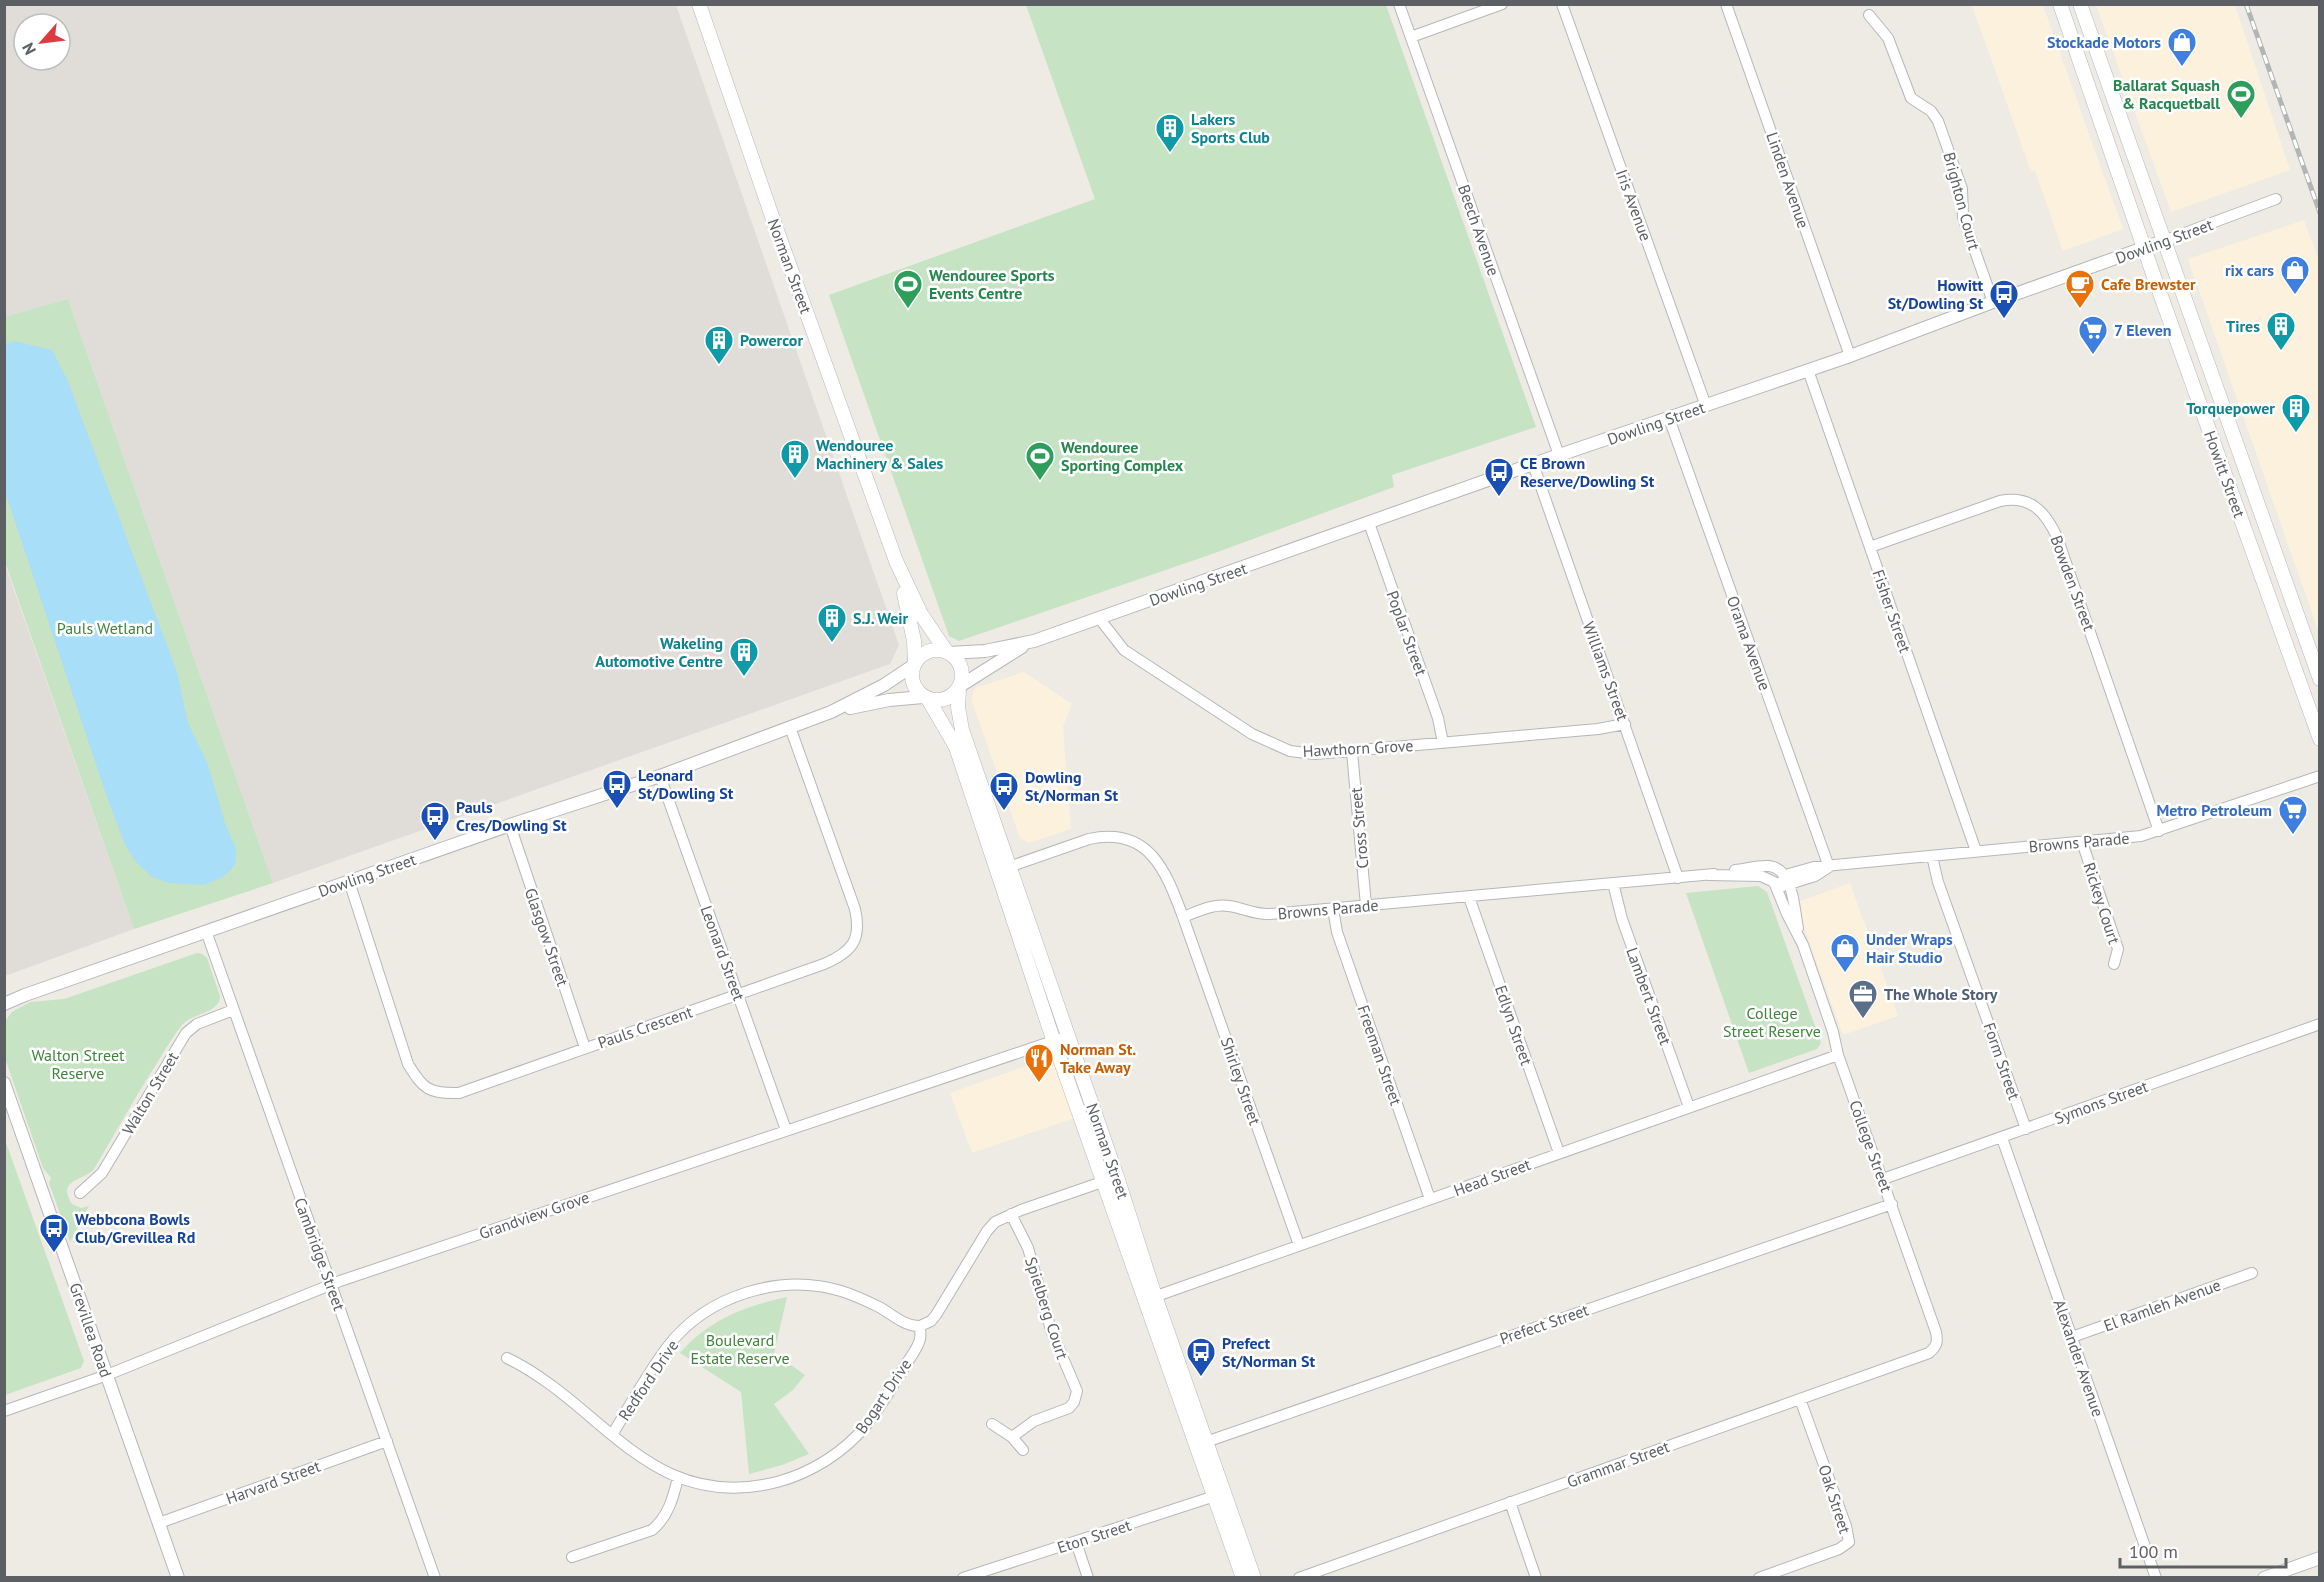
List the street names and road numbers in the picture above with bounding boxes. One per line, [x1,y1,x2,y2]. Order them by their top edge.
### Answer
street label: Linden Avenue [1762,129,1814,231]
street label: Brighton Court [1939,150,1985,253]
street label: Iris Avenue [1612,166,1656,244]
street label: Beech Avenue [1454,182,1504,278]
street label: Dowling Street [2113,214,2216,268]
street label: Norman Street [764,216,817,317]
street label: Dowling Street [1604,397,1708,449]
street label: Howitt Street [2200,428,2250,521]
street label: Bowden Street [2046,533,2100,634]
street label: Dowling Street [1146,558,1250,610]
street label: Fisher Street [1868,567,1916,656]
street label: Poplar Street [1382,588,1432,679]
street label: Orama Avenue [1723,593,1775,693]
street label: Williams Street [1579,619,1633,724]
street label: Hawthorn Grove [1302,735,1414,761]
street label: Cross Street [1345,786,1373,869]
street label: Browns Parade [2028,828,2130,856]
street label: Dowling Street [315,849,419,901]
street label: Rickey Court [2079,860,2125,947]
street label: Glasgow Street [521,885,573,989]
street label: Browns Parade [1277,895,1379,923]
street label: Leonard Street [697,903,750,1004]
street label: Lambert Street [1622,945,1676,1048]
street label: Edlyn Street [1491,982,1537,1068]
street label: Pauls Crescent [595,1001,696,1053]
street label: Freeman Street [1354,1002,1407,1108]
street label: Form Street [1979,1020,2025,1103]
street label: Shirley Street [1217,1035,1266,1128]
street label: Walton Street [117,1048,183,1138]
street label: Symons Street [2051,1076,2151,1128]
street label: College Street [1845,1097,1897,1195]
street label: Norman Street [1082,1101,1134,1202]
street label: Head Street [1451,1154,1534,1200]
street label: Grandview Grove [476,1187,592,1243]
street label: Cambridge Street [290,1195,350,1314]
street label: Spielberg Court [1021,1254,1073,1362]
street label: El Ramleh Avenue [2101,1275,2223,1335]
street label: Grevillea Road [66,1280,116,1380]
street label: Alexander Avenue [2050,1297,2108,1419]
street label: Prefect Street [1497,1299,1592,1349]
street label: Redford Drive [614,1336,682,1424]
street label: Bogart Drive [851,1355,915,1437]
street label: Grammar Street [1564,1436,1673,1492]
street label: Harvard Street [223,1455,323,1508]
street label: Oak Street [1814,1462,1856,1536]
street label: Eton Street [1055,1515,1134,1557]

